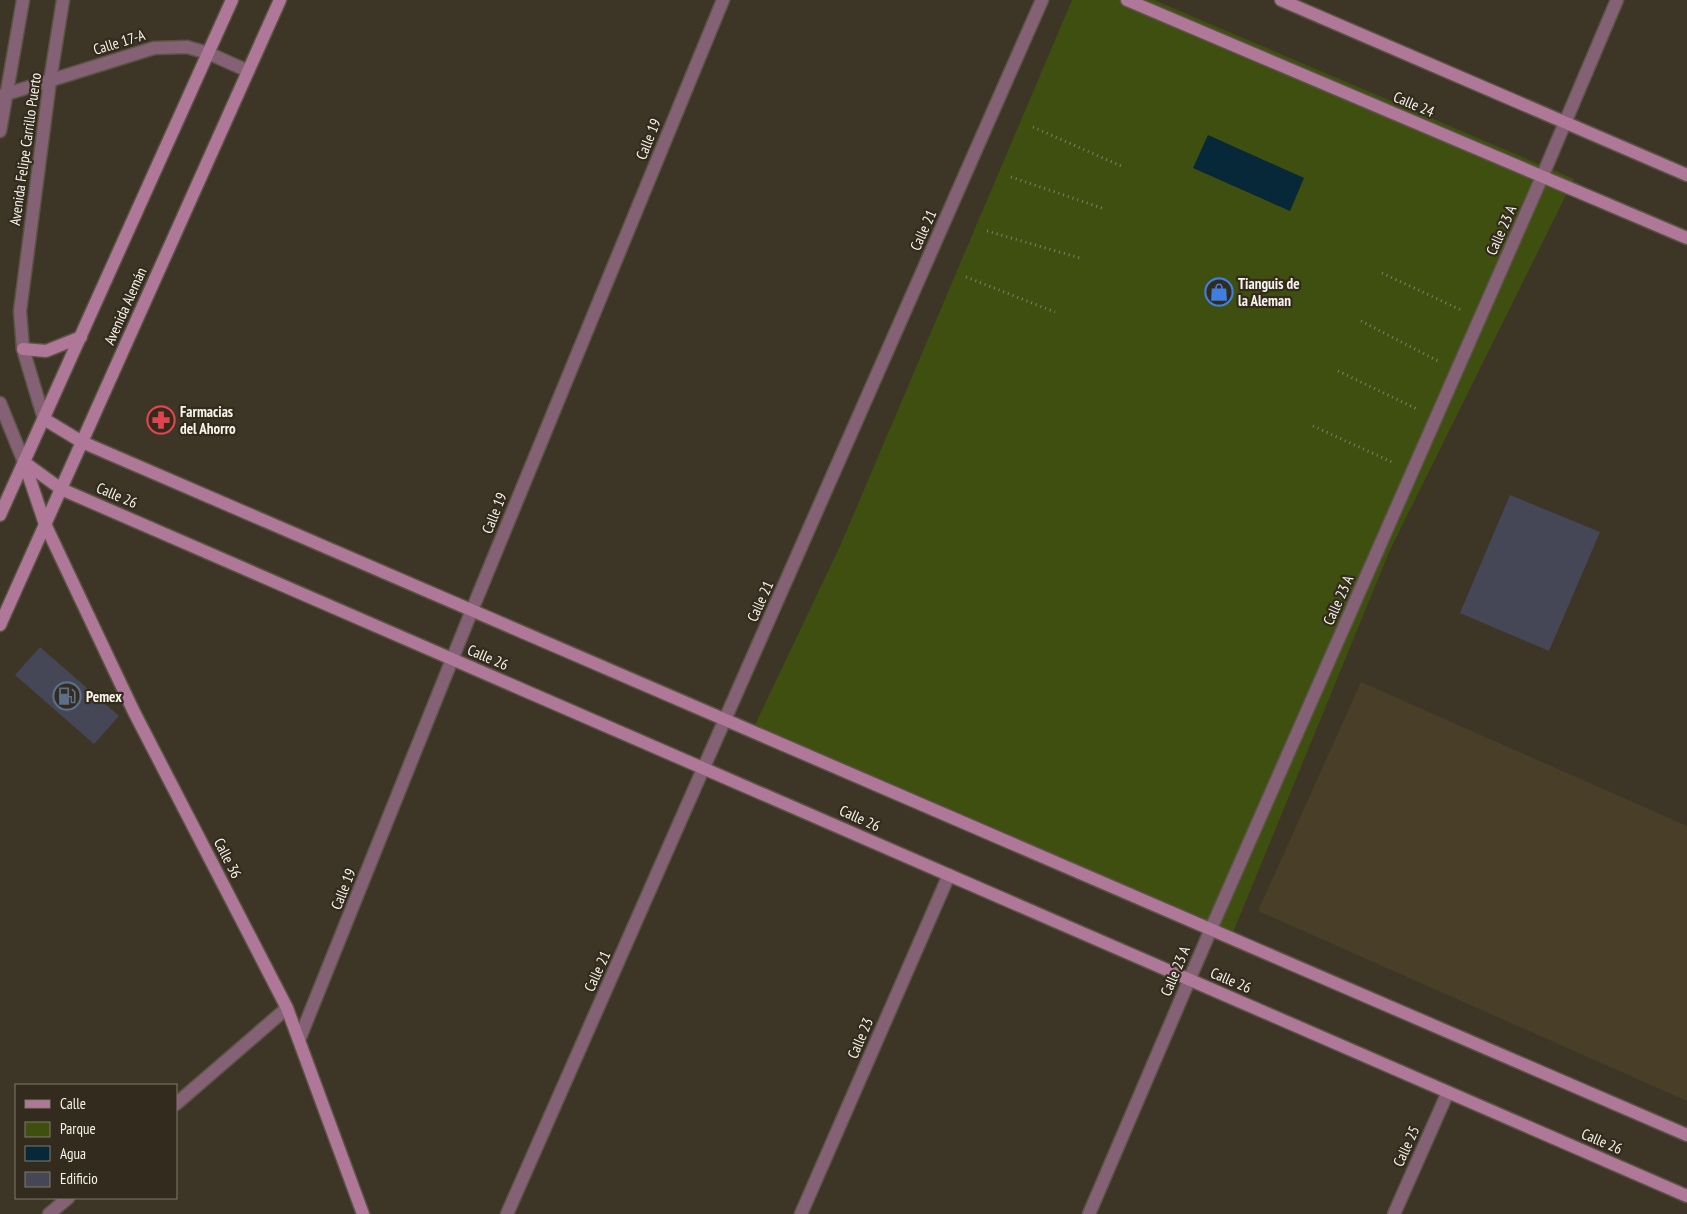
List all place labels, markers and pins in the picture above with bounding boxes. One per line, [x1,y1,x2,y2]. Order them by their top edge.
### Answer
place label: Tianguis de la Aleman [1238,274,1300,310]
shop icon: Tianguis de la Aleman [1204,277,1234,307]
place label: Farmacias del Ahorro [180,402,236,438]
pharmacy icon: Farmacias del Ahorro [146,405,176,435]
fuel station icon: Pemex [52,681,82,711]
place label: Pemex [86,687,122,706]

